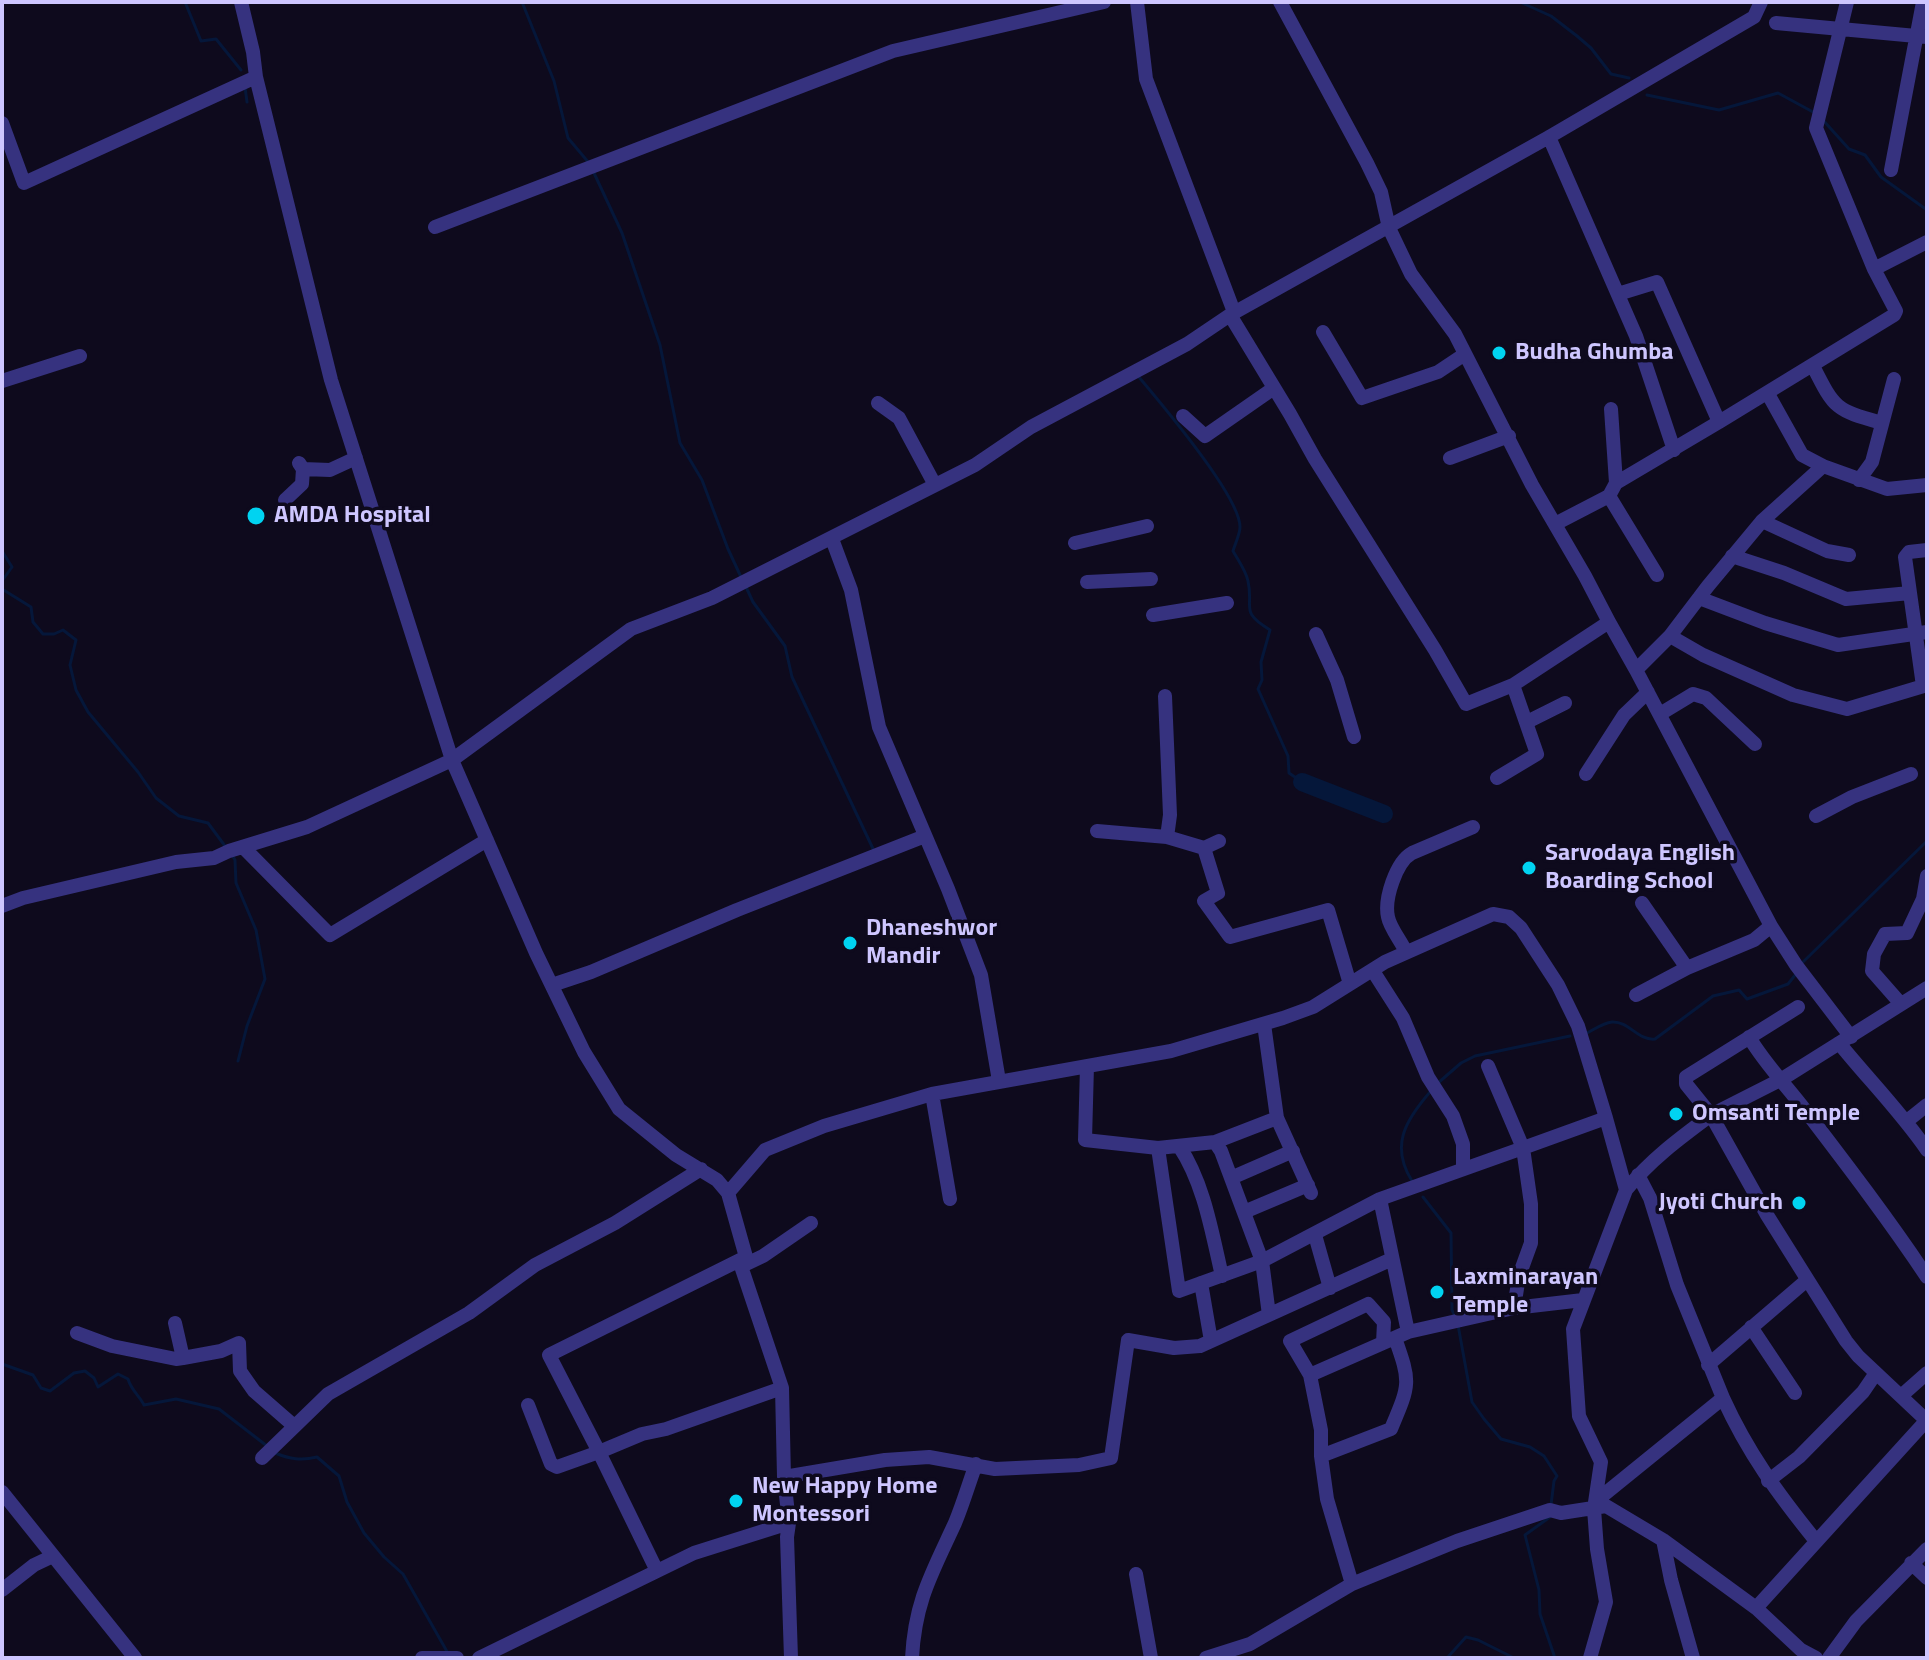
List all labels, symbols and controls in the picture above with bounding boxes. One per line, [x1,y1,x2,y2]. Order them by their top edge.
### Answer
place label: Budha Ghumba [1515,339,1674,367]
marker: Budha Ghumba [1490,344,1508,362]
place label: AMDA Hospital [274,502,431,530]
marker: AMDA Hospital [245,505,267,527]
place label: Sarvodaya English Boarding School [1545,840,1735,896]
marker: Sarvodaya English Boarding School [1520,859,1538,877]
place label: Dhaneshwor Mandir [866,915,997,971]
marker: Dhaneshwor Mandir [841,934,859,952]
place label: Omsanti Temple [1692,1100,1860,1128]
marker: Omsanti Temple [1667,1105,1685,1123]
place label: Jyoti Church [1658,1189,1783,1217]
marker: Jyoti Church [1790,1194,1808,1212]
place label: Laxminarayan Temple [1453,1264,1598,1320]
marker: Laxminarayan Temple [1428,1283,1446,1301]
place label: New Happy Home Montessori [752,1473,937,1529]
marker: New Happy Home Montessori [727,1492,745,1510]

